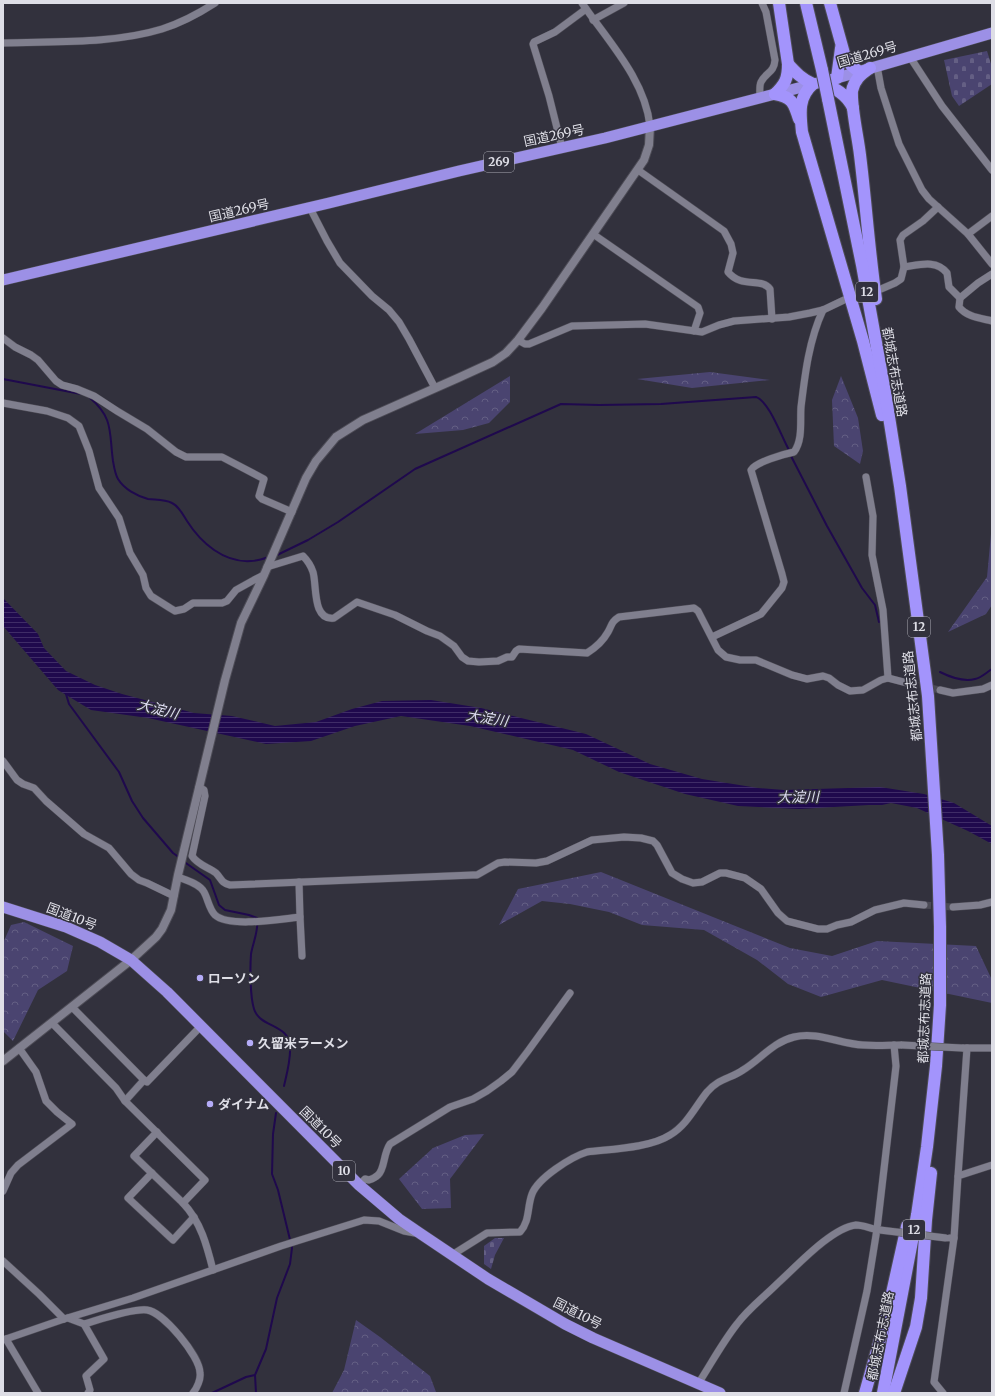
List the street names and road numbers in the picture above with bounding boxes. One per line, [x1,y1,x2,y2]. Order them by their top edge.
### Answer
street label: 国道269号 [835,38,899,71]
street label: 国道269号 [522,121,586,150]
road number: 269 [484,152,514,172]
street label: 国道269号 [207,195,271,226]
road number: 12 [856,282,878,302]
street label: 都城志布志道路 [878,326,911,418]
road number: 12 [908,617,930,637]
street label: 都城志布志道路 [899,650,926,742]
street label: 国道10号 [44,899,99,934]
street label: 都城志布志道路 [914,972,935,1064]
street label: 国道10号 [296,1103,345,1152]
road number: 10 [333,1161,355,1181]
road number: 12 [903,1220,925,1240]
street label: 都城志布志道路 [863,1290,898,1382]
street label: 国道10号 [550,1294,605,1333]

